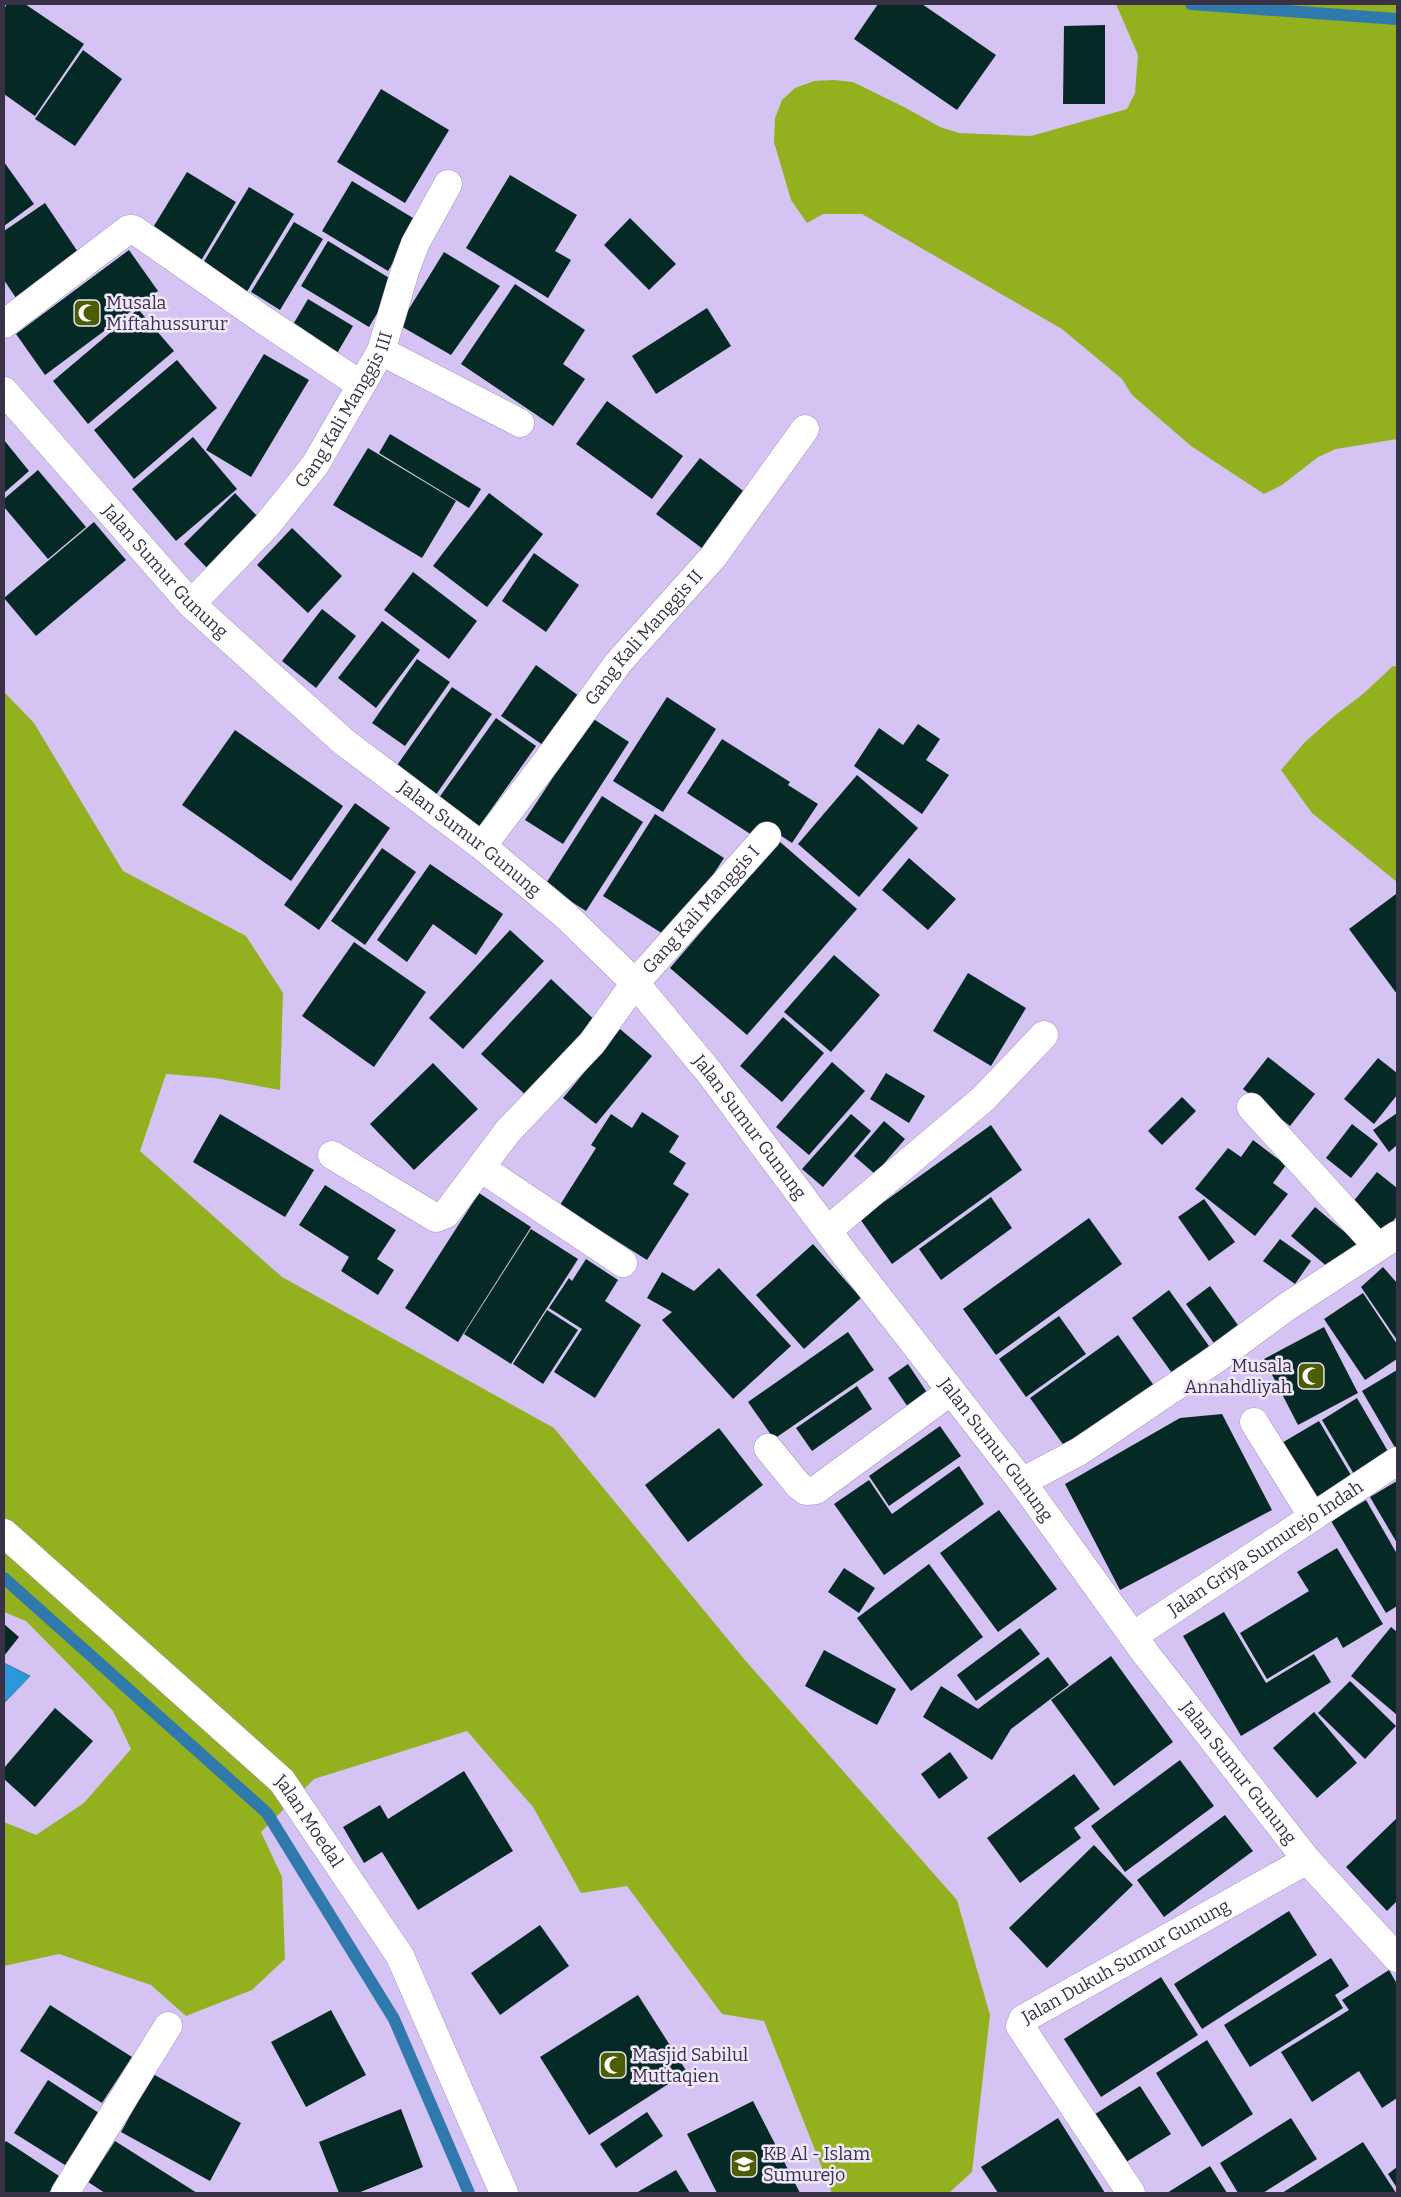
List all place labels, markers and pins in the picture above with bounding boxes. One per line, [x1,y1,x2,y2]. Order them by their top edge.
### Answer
place label: Musala Miftahussurur [106,292,228,335]
mosque icon: Musala Miftahussurur [72,298,102,328]
place label: Musala Annahdliyah [1185,1355,1292,1398]
mosque icon: Musala Annahdliyah [1296,1361,1326,1391]
place label: Masjid Sabilul Muttaqien [632,2044,748,2087]
mosque icon: Masjid Sabilul Muttaqien [598,2050,628,2080]
place label: KB Al - Islam Sumurejo [763,2143,870,2186]
school or university icon: KB Al - Islam Sumurejo [729,2149,759,2179]

